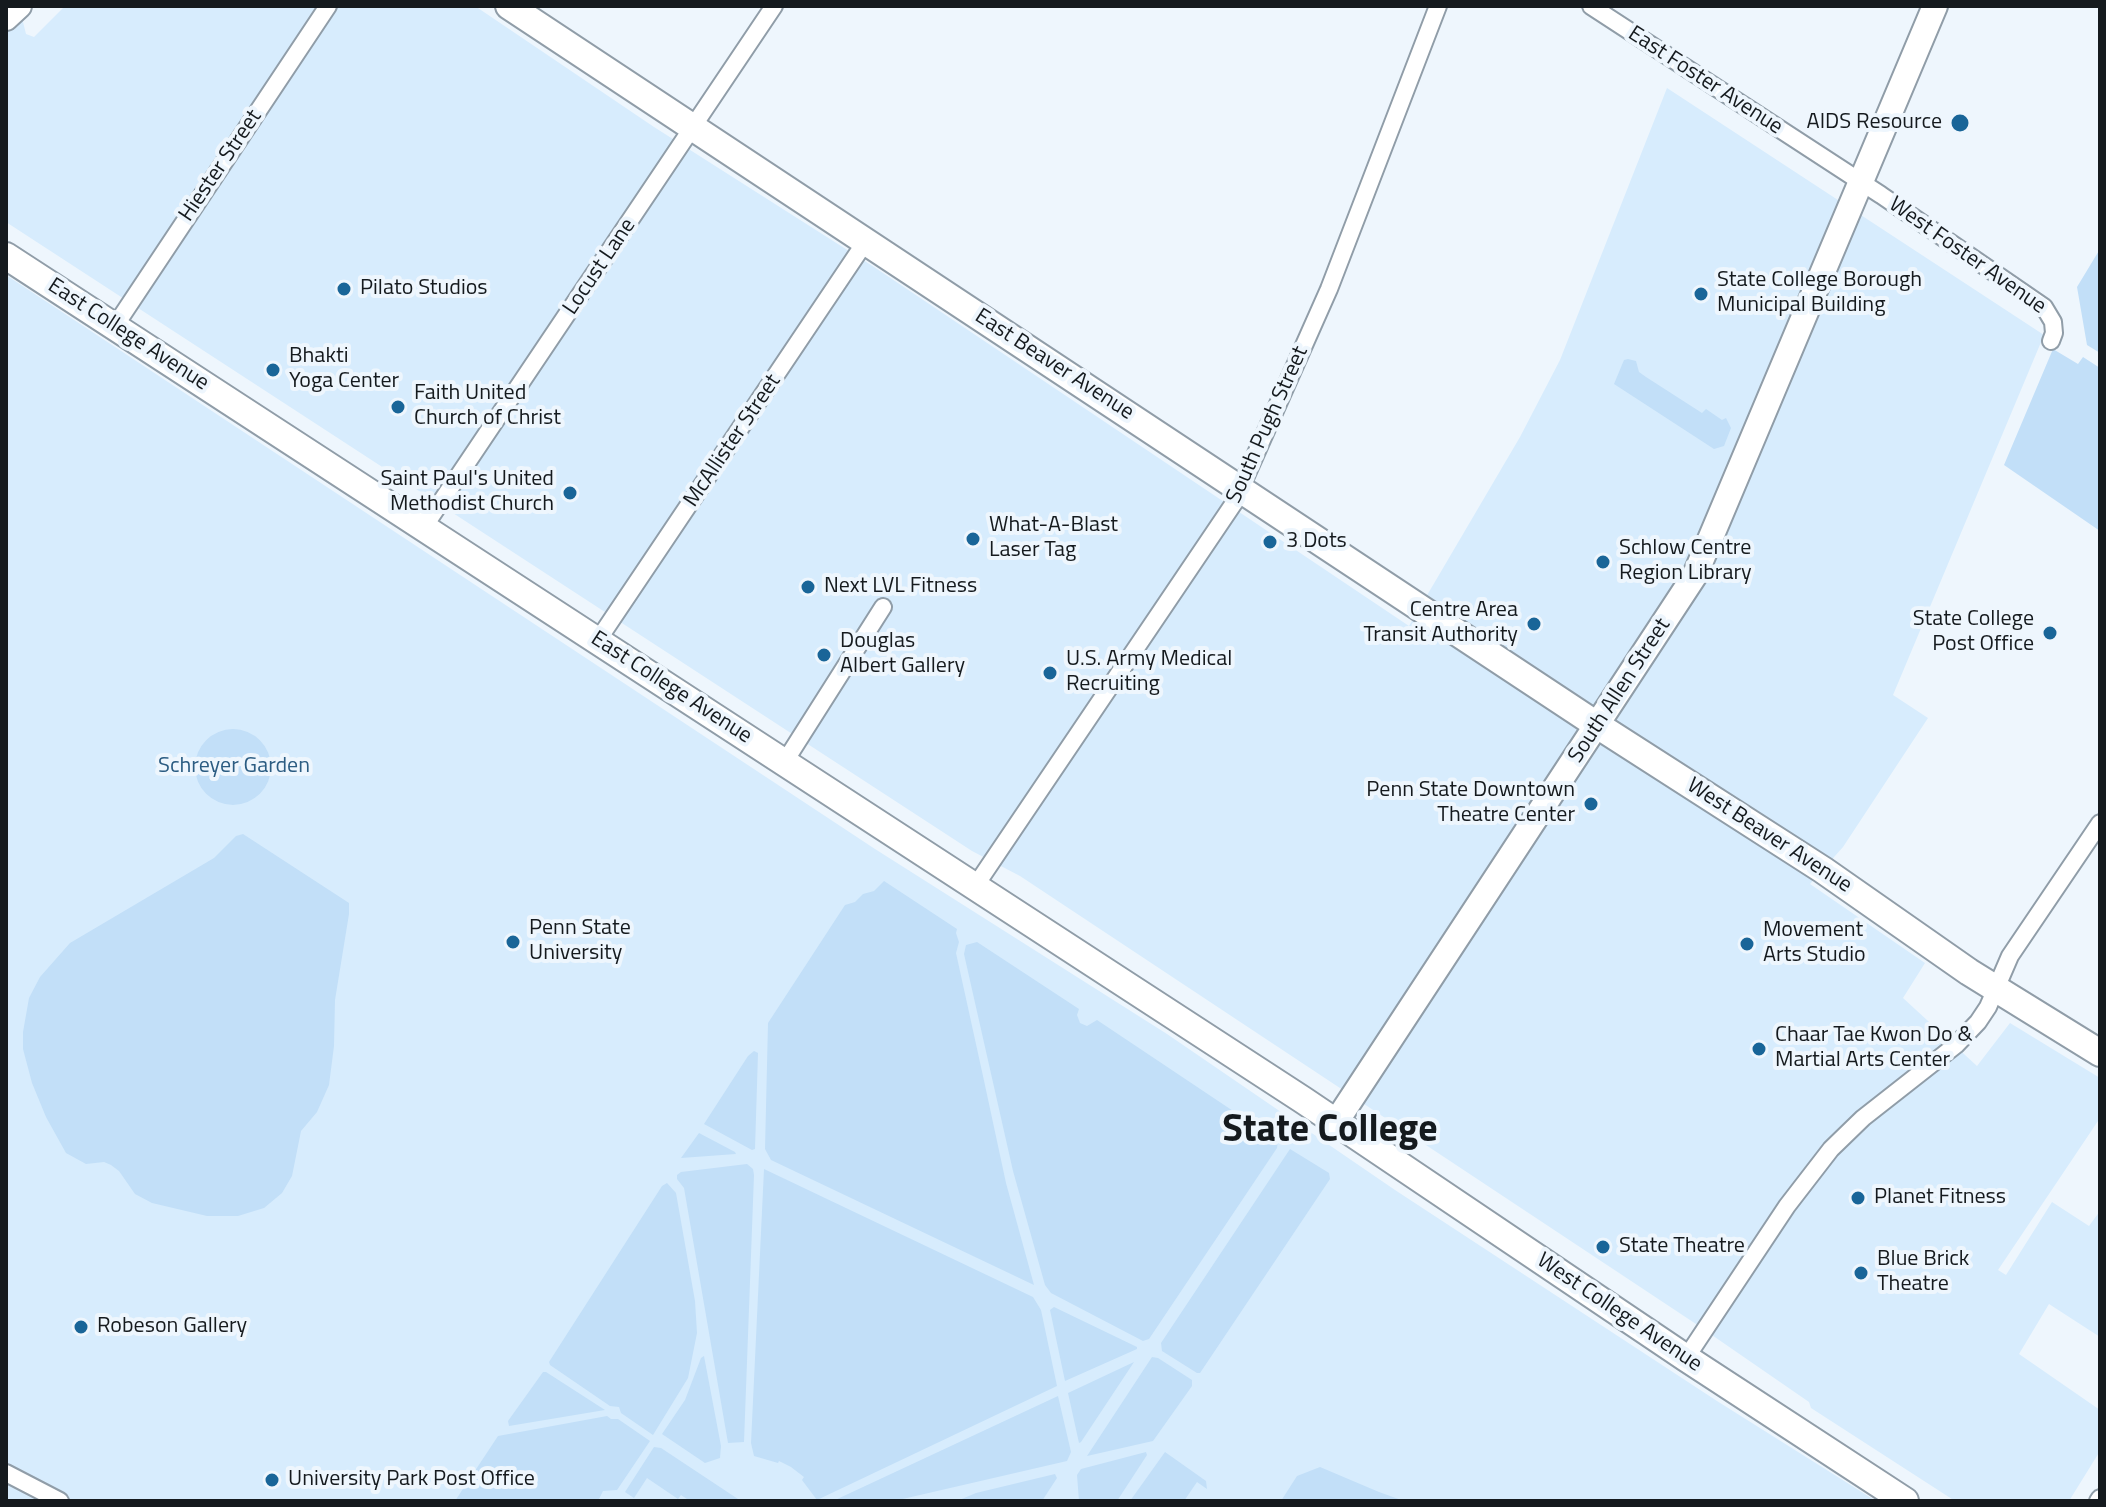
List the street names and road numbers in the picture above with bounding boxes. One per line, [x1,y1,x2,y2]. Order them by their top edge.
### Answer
street label: East Foster Avenue [1623,21,1787,141]
street label: Hiester Street [174,105,268,227]
street label: West Foster Avenue [1883,192,2051,320]
street label: Locust Lane [558,214,642,320]
street label: East College Avenue [43,273,213,397]
street label: East Beaver Avenue [970,304,1138,426]
street label: South Pugh Street [1222,342,1314,508]
street label: McAllister Street [679,370,787,512]
street label: South Allen Street [1563,614,1677,768]
street label: East College Avenue [586,626,756,750]
street label: West Beaver Avenue [1682,773,1856,899]
street label: West College Avenue [1531,1248,1707,1378]

